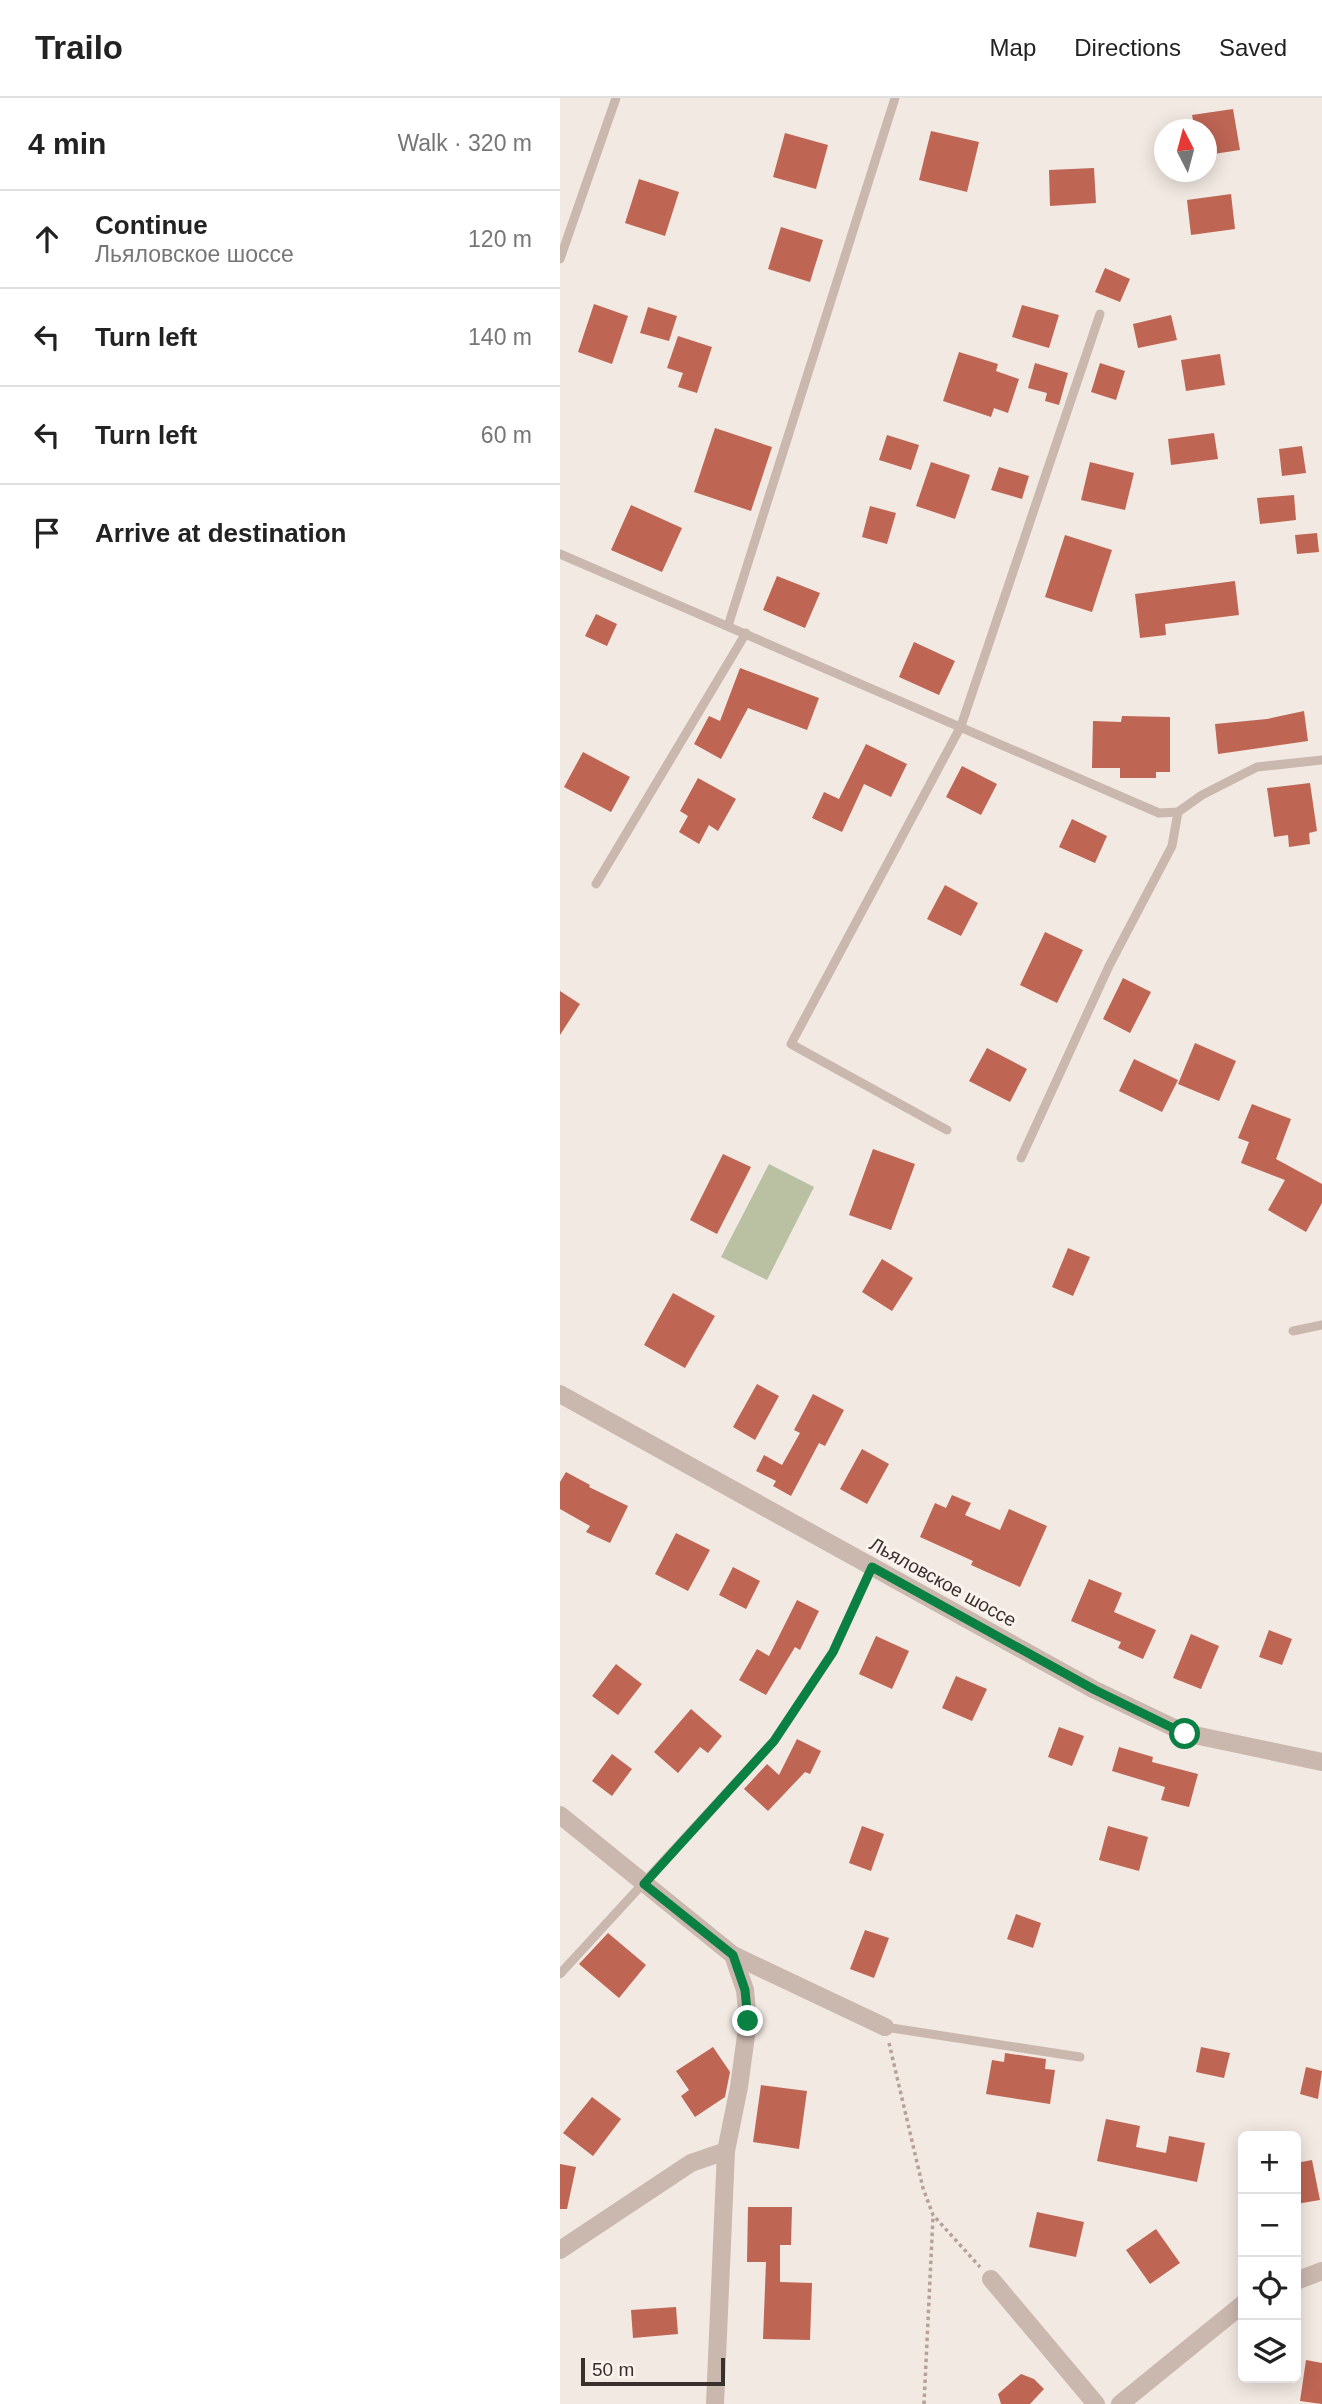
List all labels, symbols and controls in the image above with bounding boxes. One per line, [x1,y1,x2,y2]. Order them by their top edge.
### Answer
text: Trailo [35,29,123,66]
text: Map [990,34,1036,61]
text: Directions [1074,34,1181,61]
text: Saved [1219,34,1287,61]
north arrow [1154,119,1217,182]
text: 4 min [28,127,106,160]
text: Walk · 320 m [397,130,532,156]
text: Continue [95,210,208,240]
icon: ahead [28,220,66,258]
text: 120 m [468,226,532,252]
text: Льяловское шоссе [95,241,294,267]
icon: left [28,318,66,356]
text: Turn left [95,322,197,352]
text: 140 m [468,324,532,350]
icon: left [28,416,66,454]
text: Turn left [95,420,197,450]
text: 60 m [481,422,532,448]
icon: arrive [28,514,66,552]
text: Arrive at destination [95,518,346,548]
street label: Льяловское шоссе [866,1533,1020,1631]
route start [1169,1718,1200,1749]
route end [732,2005,763,2036]
map controls [1238,2131,1301,2383]
button: + [1238,2131,1301,2194]
button: − [1238,2194,1301,2257]
button: locate [1238,2257,1301,2320]
button: layers [1238,2320,1301,2383]
scale bar [581,2355,724,2387]
text: 50 m [592,2359,634,2380]

